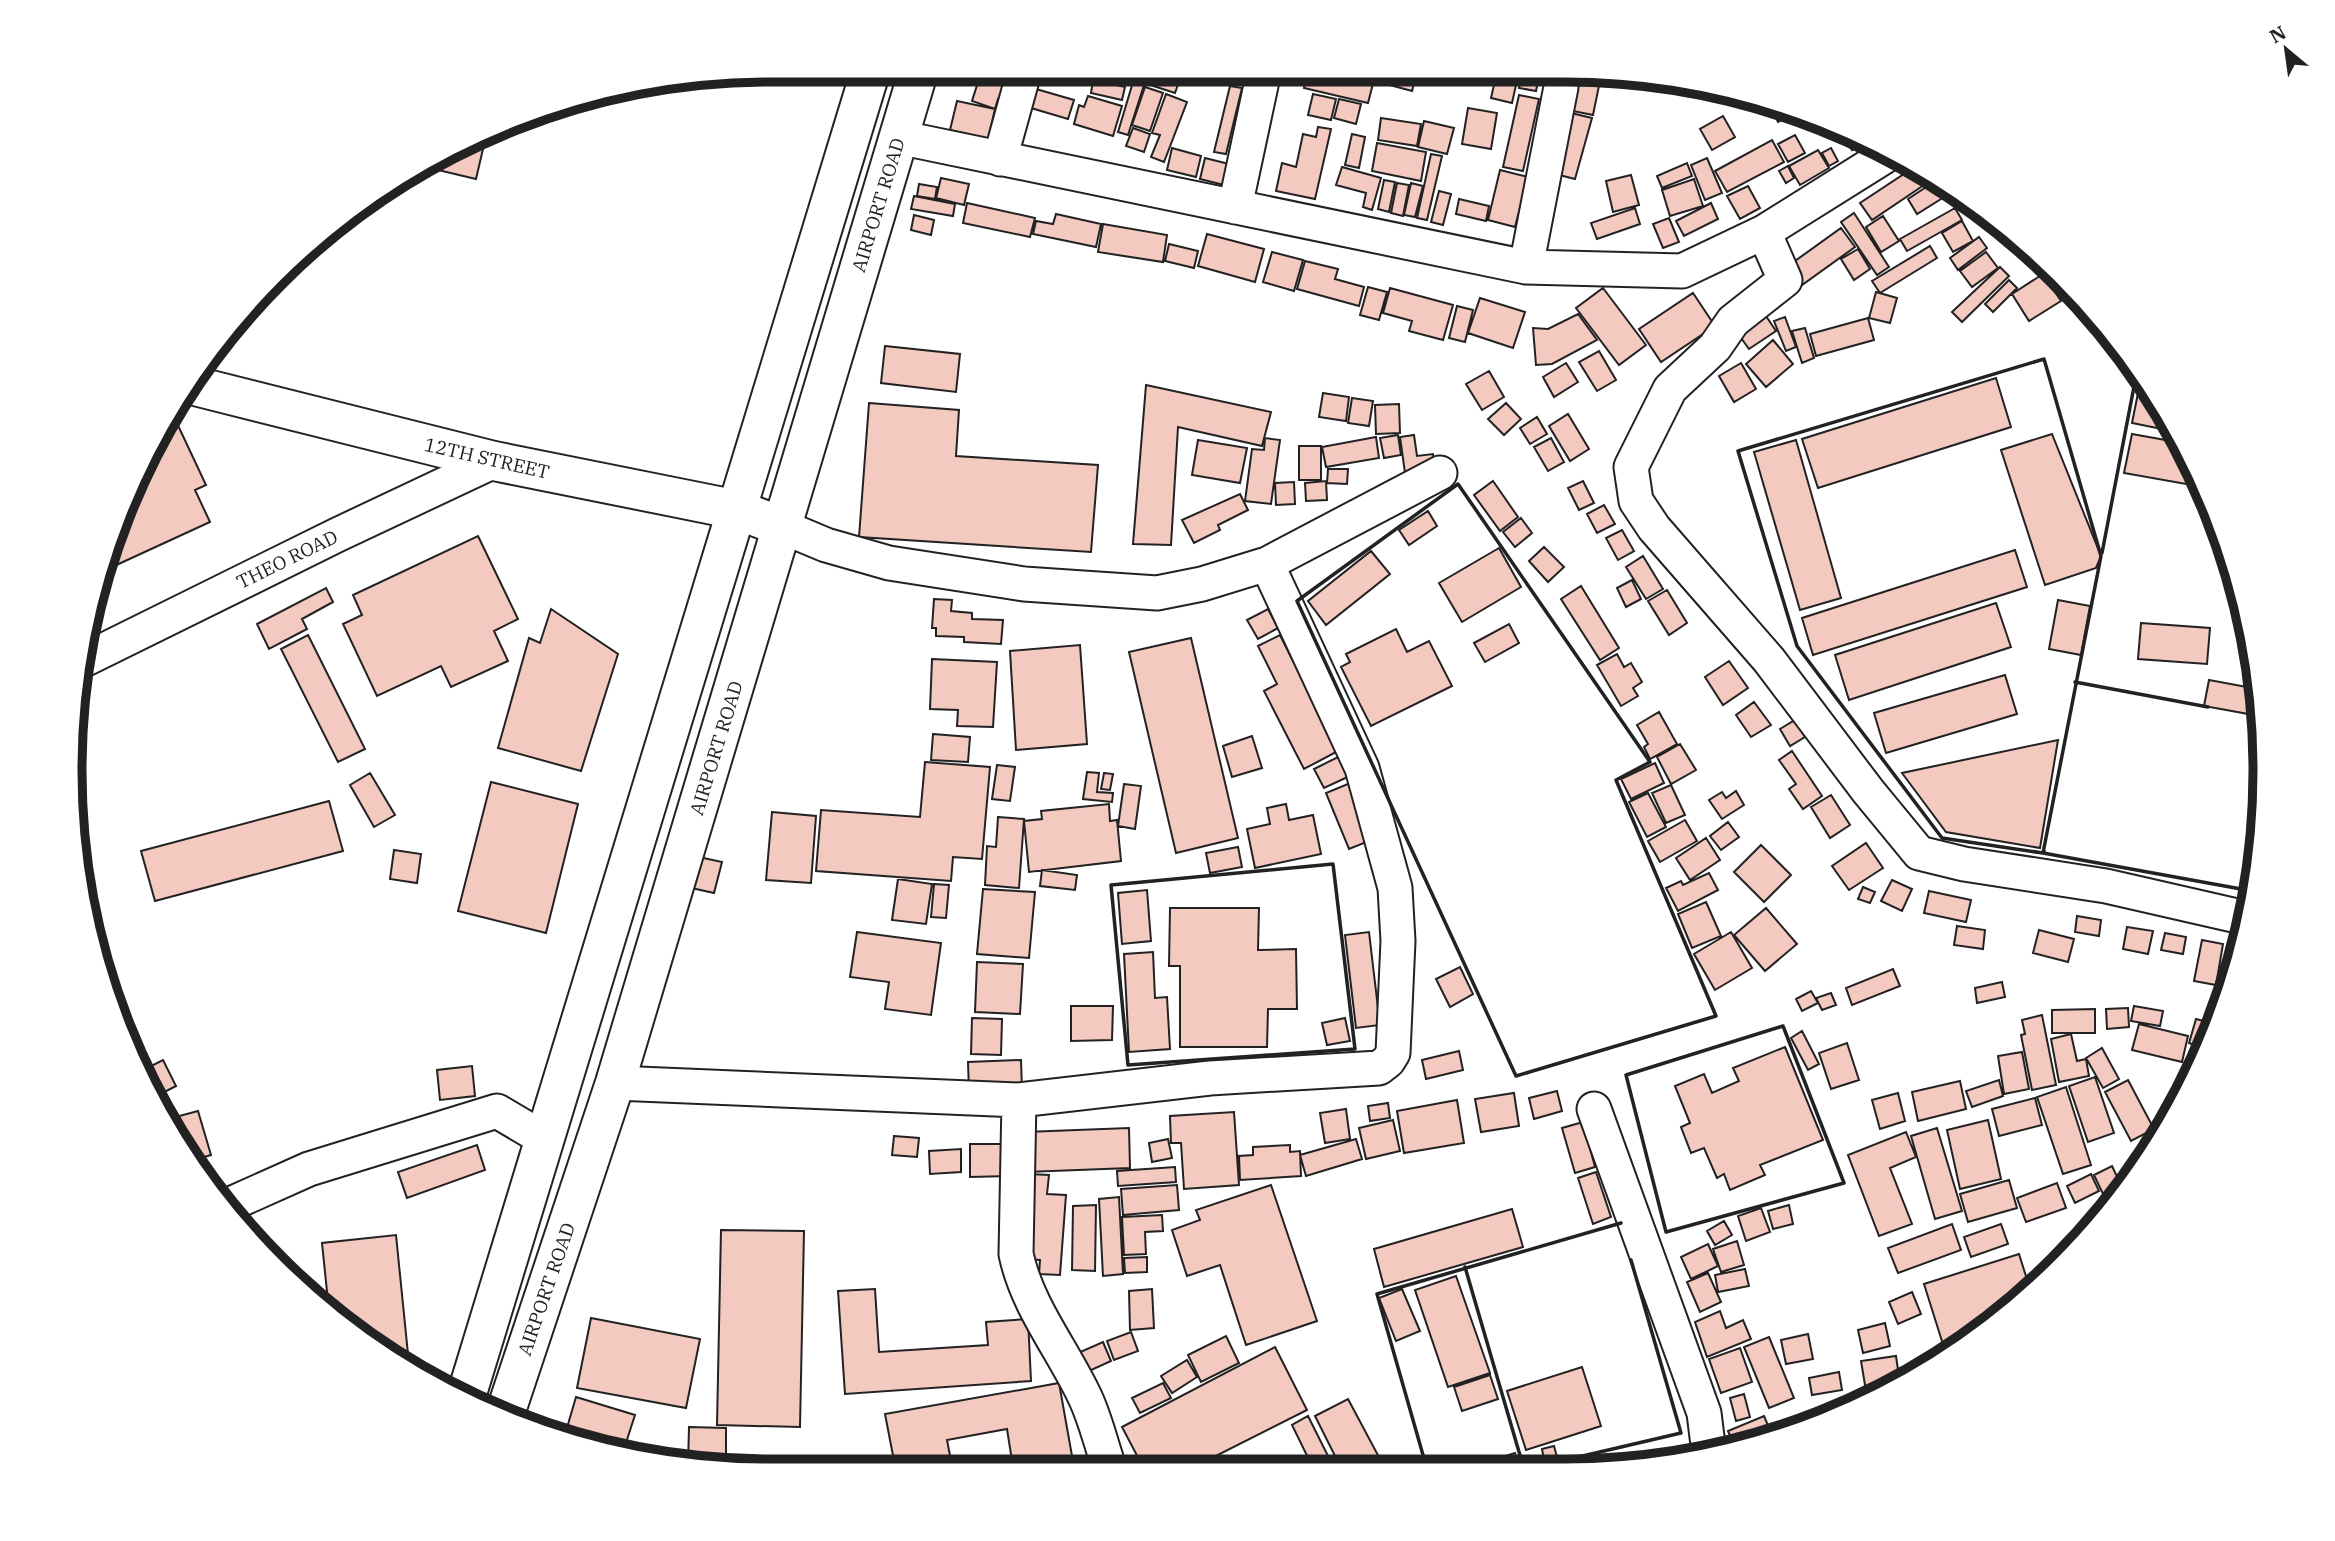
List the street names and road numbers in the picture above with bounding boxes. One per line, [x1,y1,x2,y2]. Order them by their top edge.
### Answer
street label: AIRPORT ROAD [846,135,910,275]
street label: 12TH STREET [422,432,552,484]
street label: THEO ROAD [232,524,342,594]
street label: AIRPORT ROAD [684,678,748,818]
street label: AIRPORT ROAD [512,1219,580,1359]

